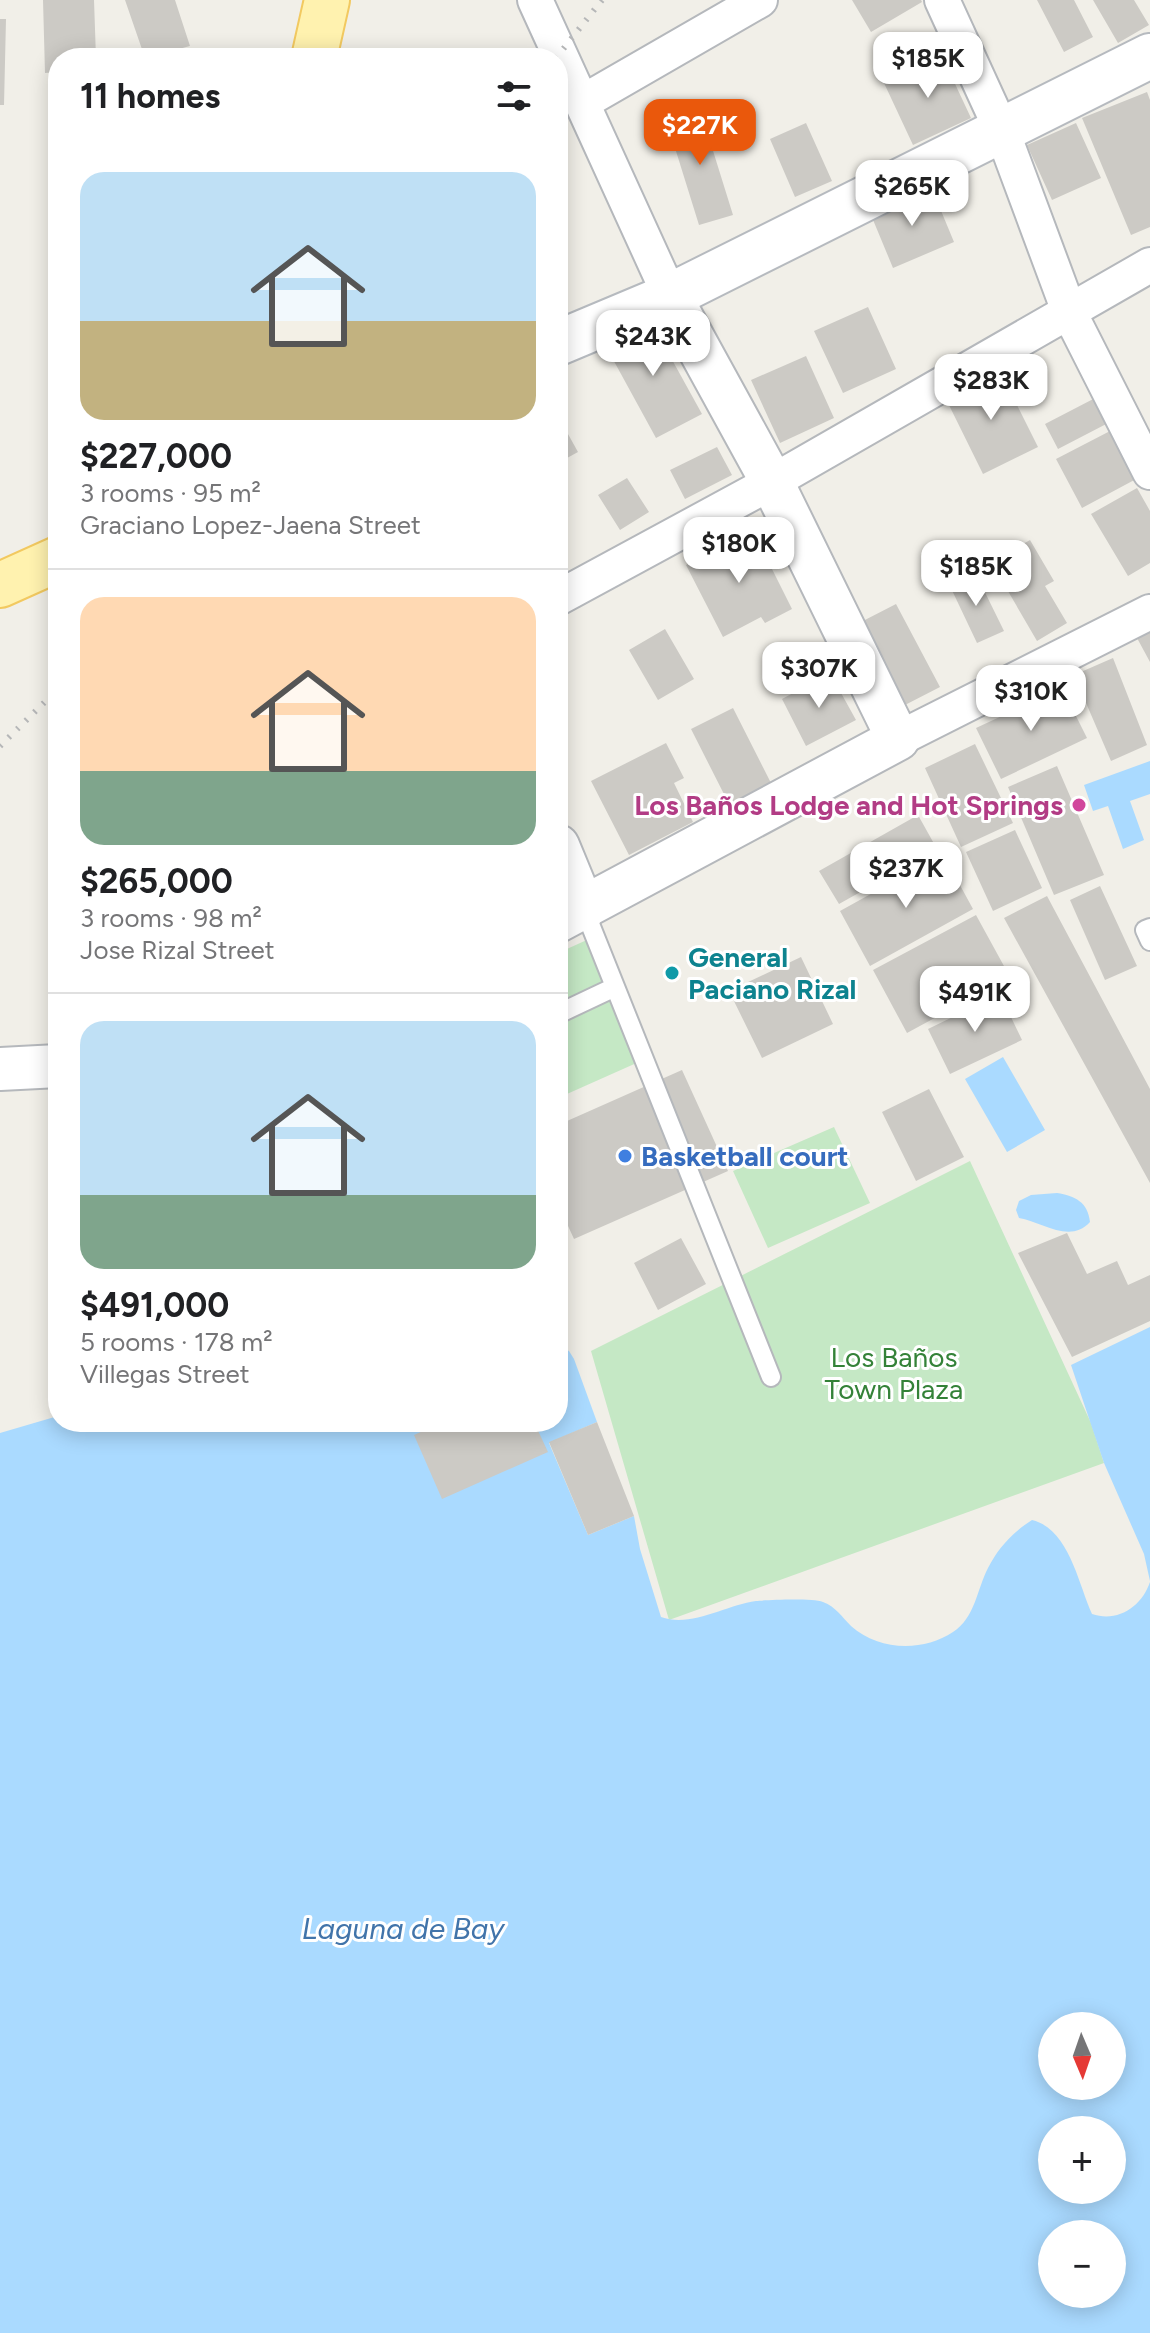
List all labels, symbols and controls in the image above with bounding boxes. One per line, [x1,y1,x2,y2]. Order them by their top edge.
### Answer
pin: $185K [872,32,984,100]
text: $185K [891,42,965,74]
icon: filters [492,74,536,118]
text: 11 homes [80,76,220,117]
pin: $227K [644,99,756,167]
text: $227K [662,109,738,141]
pin: $265K [856,160,968,228]
text: $265K [874,170,950,202]
icon: home [236,224,380,368]
pin: $243K [597,310,709,378]
text: $243K [614,320,692,352]
pin: $283K [935,354,1047,422]
text: $283K [952,364,1030,396]
text: $227,000 [80,436,232,477]
text: 3 rooms · 95 m² [80,477,261,509]
text: Graciano Lopez-Jaena Street [80,509,421,541]
pin: $180K [683,517,795,585]
text: $180K [701,527,777,559]
pin: $185K [920,540,1032,608]
text: $185K [939,550,1013,582]
pin: $307K [763,642,875,710]
icon: home [236,649,380,793]
text: $307K [780,652,858,684]
pin: $310K [975,665,1087,733]
text: $310K [994,675,1068,707]
place label: Los Baños Lodge and Hot Springs [634,788,1063,822]
marker: Los Baños Lodge and Hot Springs [1070,796,1088,814]
pin: $237K [850,842,962,910]
text: $237K [868,852,944,884]
text: $265,000 [80,861,233,902]
text: 3 rooms · 98 m² [80,902,262,934]
text: Jose Rizal Street [80,934,274,966]
place label: General Paciano Rizal [688,940,856,1006]
marker: General Paciano Rizal [663,964,681,982]
pin: $491K [919,966,1031,1034]
text: $491K [938,976,1012,1008]
icon: home [236,1073,380,1217]
place label: Basketball court [641,1139,849,1173]
marker: Basketball court [616,1147,634,1165]
text: $491,000 [80,1285,229,1326]
text: 5 rooms · 178 m² [80,1326,273,1358]
park label: Los Baños Town Plaza [825,1340,963,1406]
text: Villegas Street [80,1358,250,1390]
water label: Laguna de Bay [302,1910,505,1947]
north arrow [1038,2012,1126,2100]
map controls [1038,2012,1126,2308]
button: + [1038,2116,1126,2204]
button: − [1038,2220,1126,2308]

